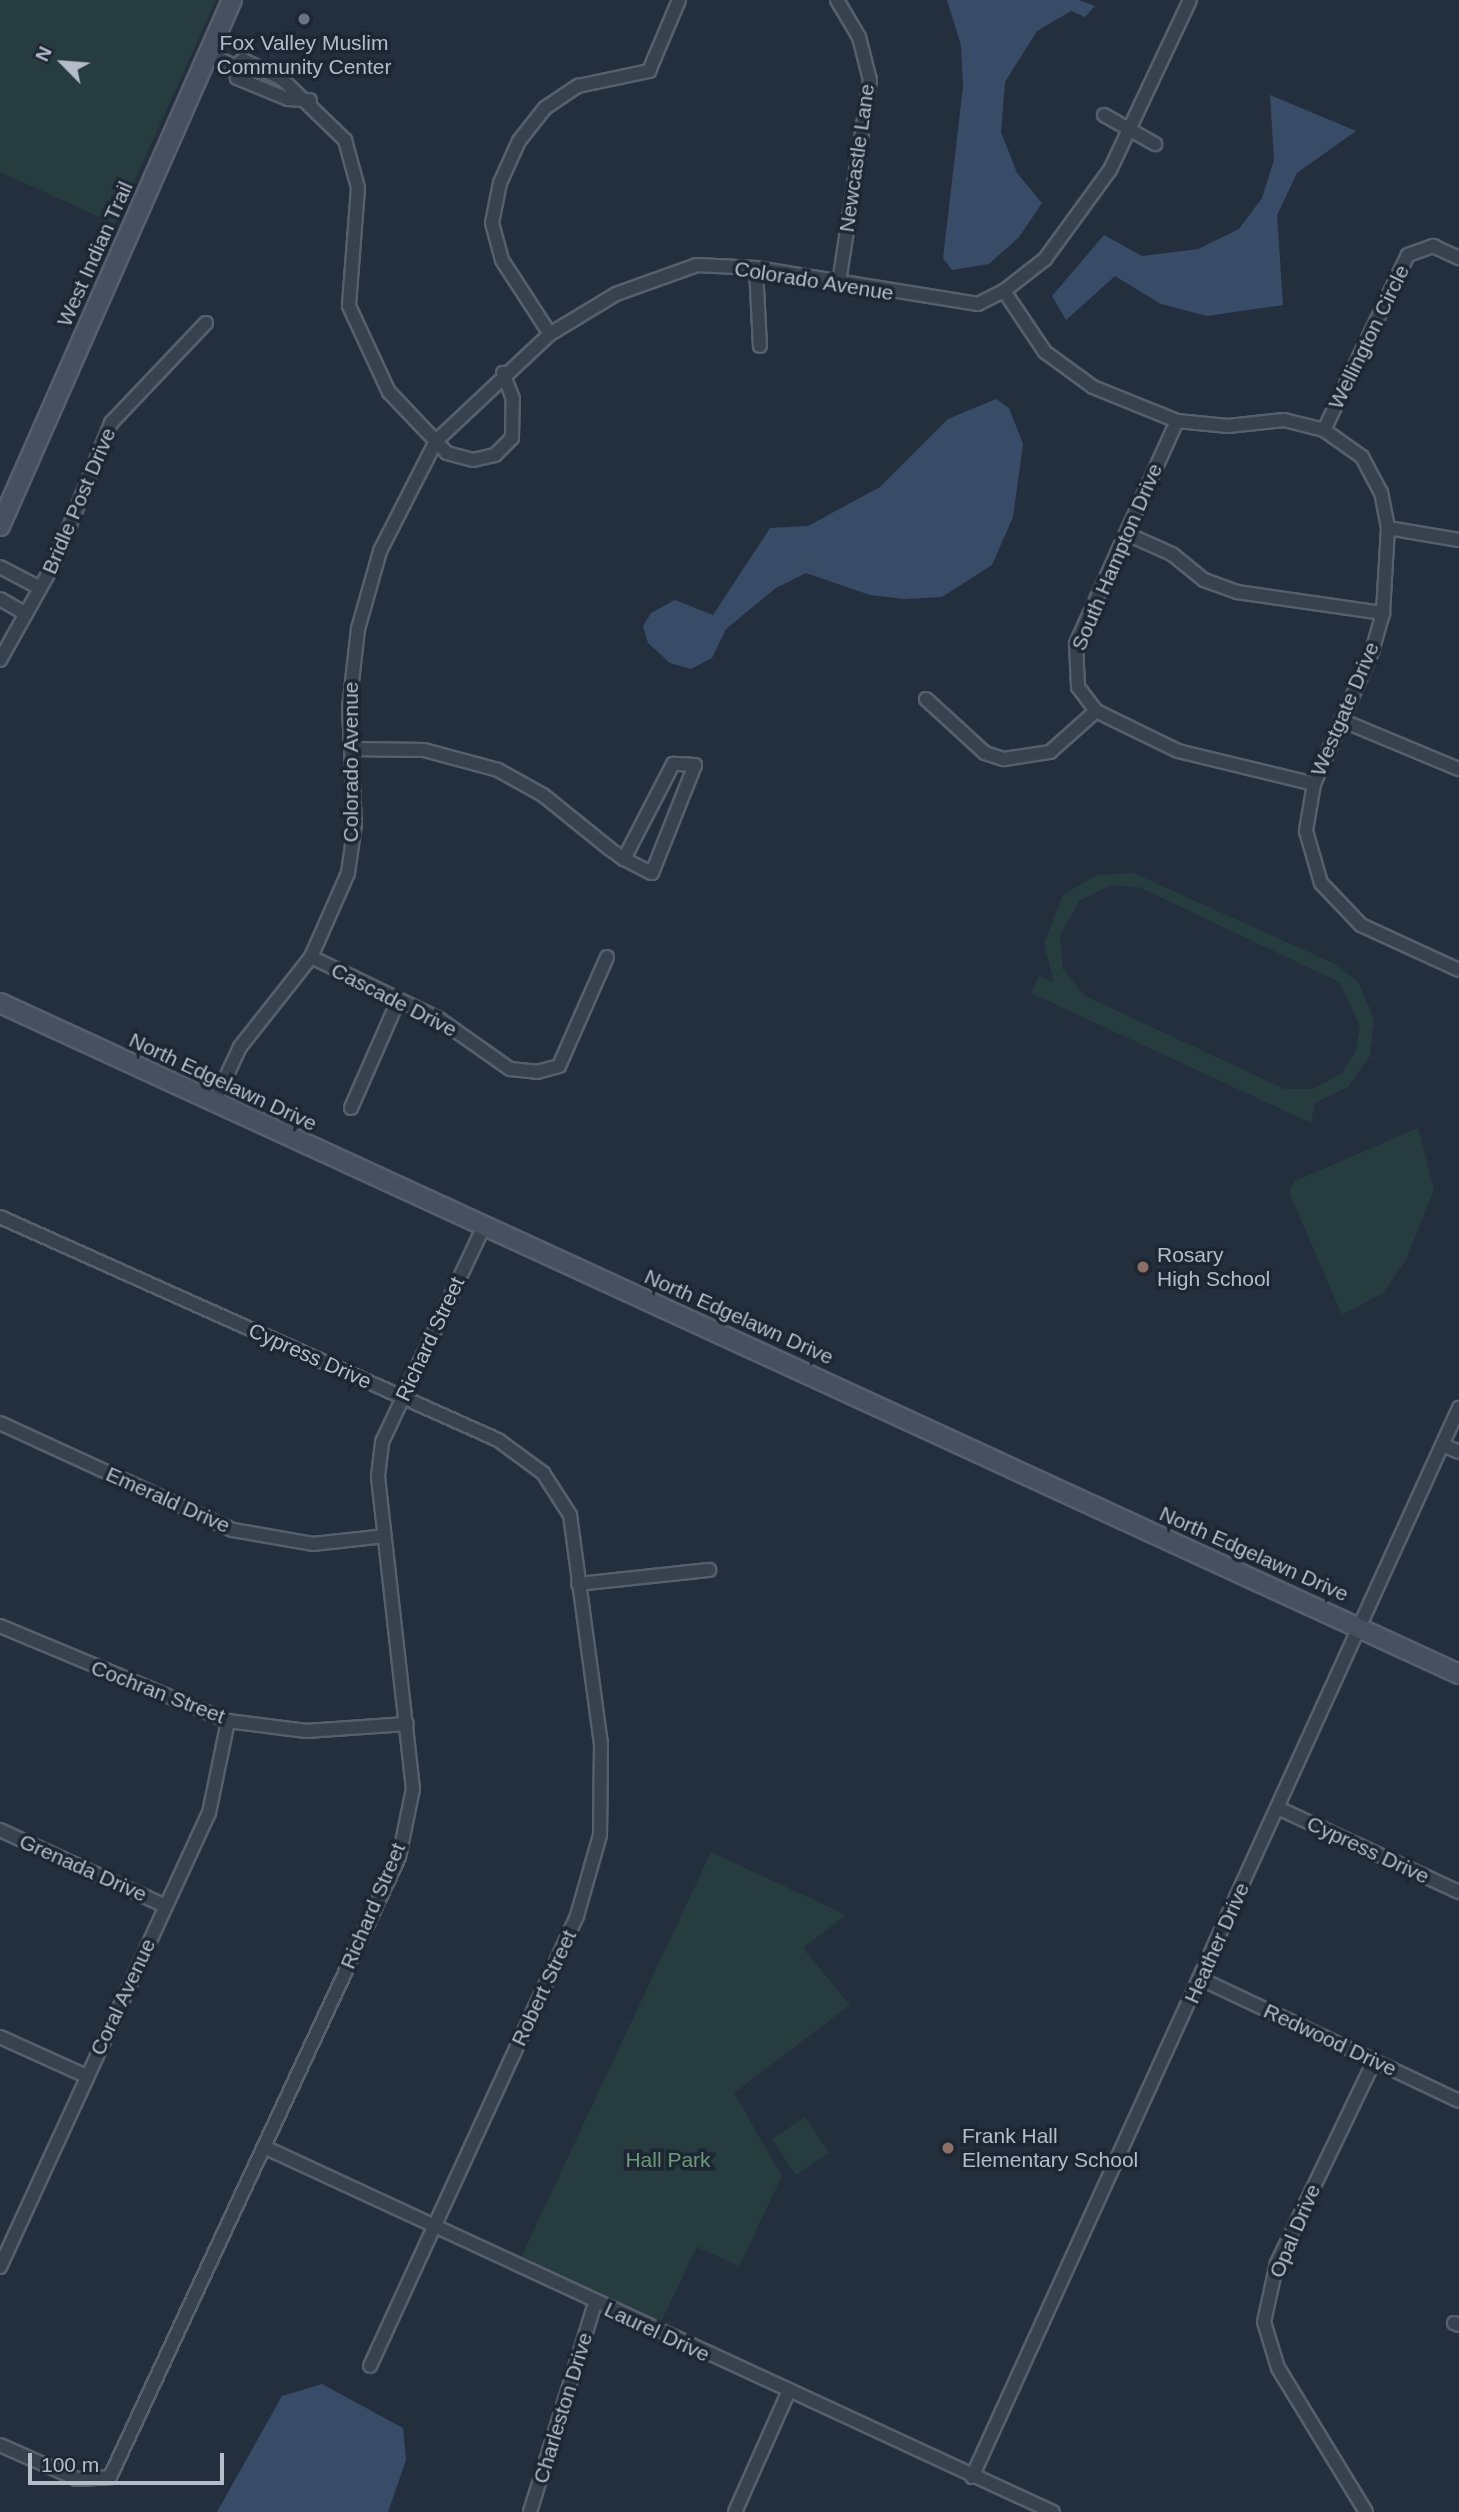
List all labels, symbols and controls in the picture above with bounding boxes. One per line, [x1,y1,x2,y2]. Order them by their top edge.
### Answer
marker: Fox Valley Muslim Community Center [296,11,312,27]
north arrow [28,28,98,98]
place label: Fox Valley Muslim Community Center [216,30,392,80]
text: N [31,43,56,65]
street label: Newcastle Lane [834,82,880,234]
street label: West Indian Trail [52,177,138,331]
street label: Colorado Avenue [732,256,896,306]
street label: Wellington Circle [1323,261,1415,413]
street label: Bridle Post Drive [37,424,121,578]
street label: South Hampton Drive [1066,460,1168,654]
street label: Westgate Drive [1305,638,1385,780]
street label: Colorado Avenue [338,681,364,843]
street label: Cascade Drive [327,958,461,1042]
street label: North Edgelawn Drive [125,1027,321,1137]
place label: Rosary High School [1157,1242,1270,1292]
marker: Rosary High School [1135,1259,1151,1275]
street label: North Edgelawn Drive [641,1264,837,1370]
street label: Richard Street [390,1273,470,1405]
street label: Cypress Drive [245,1318,375,1394]
street label: Emerald Drive [102,1461,234,1539]
street label: North Edgelawn Drive [1156,1501,1352,1607]
street label: Cochran Street [88,1655,228,1729]
street label: Cypress Drive [1303,1811,1433,1889]
street label: Grenada Drive [15,1829,151,1907]
street label: Richard Street [335,1839,411,1973]
street label: Heather Drive [1179,1879,1255,2007]
street label: Robert Street [506,1926,582,2050]
street label: Coral Avenue [85,1934,161,2060]
street label: Redwood Drive [1260,1998,1400,2082]
place label: Frank Hall Elementary School [962,2123,1138,2173]
marker: Frank Hall Elementary School [940,2140,956,2156]
park label: Hall Park [625,2147,711,2173]
street label: Opal Drive [1264,2180,1326,2282]
street label: Laurel Drive [600,2297,714,2367]
street label: Charleston Drive [528,2330,598,2486]
scale bar [32,2438,228,2482]
text: 100 m [41,2453,99,2476]

